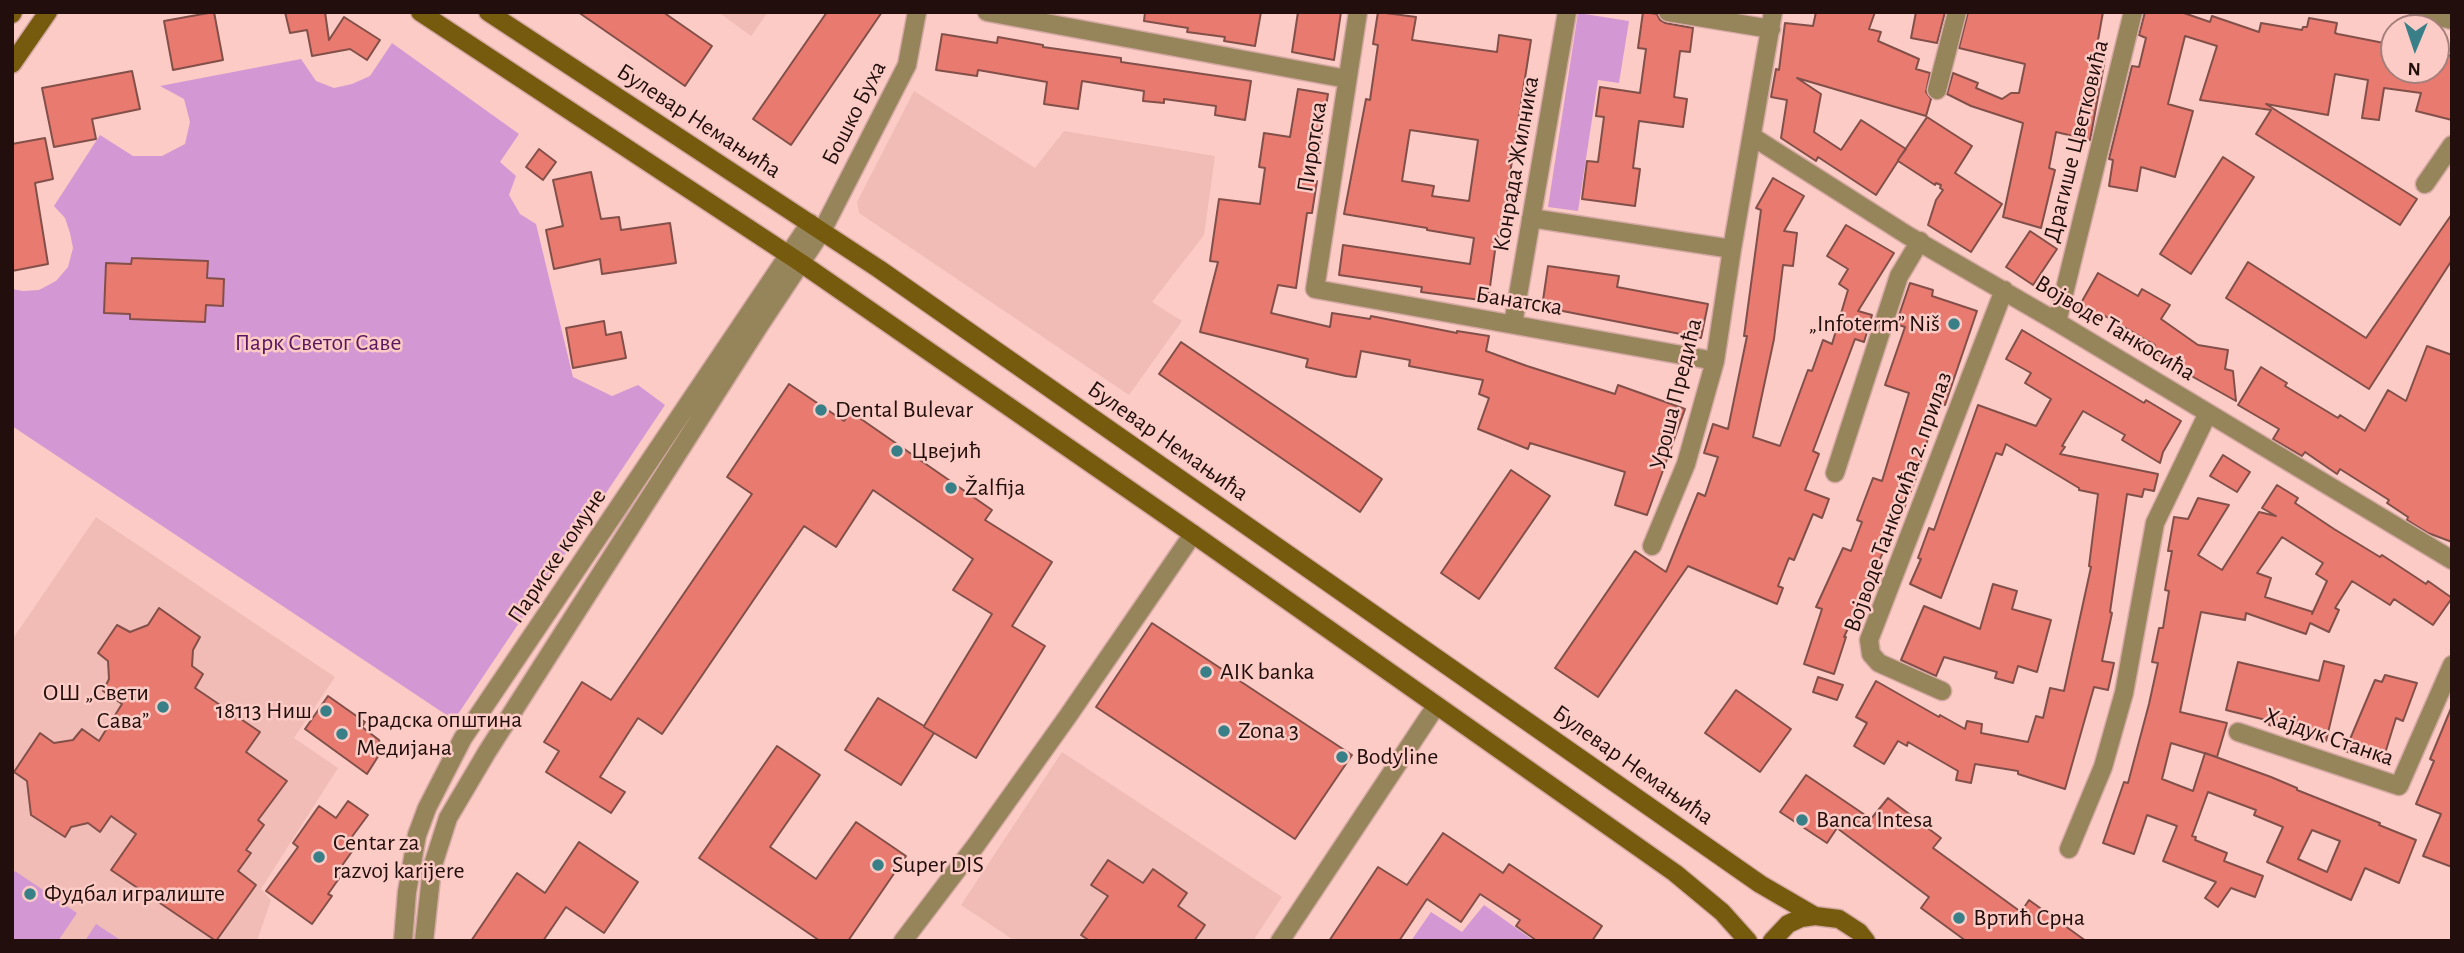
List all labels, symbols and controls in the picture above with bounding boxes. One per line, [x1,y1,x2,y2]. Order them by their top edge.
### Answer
north arrow [2380,14,2450,84]
street label: Драгише Цветковића [2037,37,2115,245]
street label: Бошко Буха [815,56,893,170]
street label: Булевар Немањића [611,57,787,185]
text: N [2407,59,2421,78]
street label: Конрада Жилника [1486,74,1546,254]
street label: Пиротска [1291,100,1333,194]
street label: Војводе Танкосића [2030,269,2200,387]
street label: Банатска [1474,280,1564,322]
place label: „Infoterm” Niš [1808,310,1940,338]
street label: Уроша Предића [1643,315,1709,473]
marker: „Infoterm” Niš [1946,316,1962,332]
park label: Парк Светог Саве [235,329,401,357]
street label: Војводе Танкосића 2. прилаз [1837,368,1959,636]
street label: Булевар Немањића [1082,375,1254,507]
place label: Dental Bulevar [835,396,973,424]
marker: Dental Bulevar [813,402,829,418]
place label: Цвејић [911,437,981,465]
marker: Цвејић [889,443,905,459]
place label: Žalfija [965,474,1025,502]
marker: Žalfija [943,480,959,496]
street label: Париске комуне [501,483,613,629]
place label: AIK banka [1220,658,1315,686]
marker: AIK banka [1198,664,1214,680]
place label: ОШ „Свети Сава” [42,679,149,735]
place label: 18113 Ниш [216,697,312,725]
marker: ОШ „Свети Сава” [155,699,171,715]
street label: Булевар Немањића [1547,699,1719,831]
street label: Хајдук Станка [2260,701,2398,773]
marker: 18113 Ниш [318,703,334,719]
place label: Градска општина Медијана [356,706,522,762]
place label: Zona 3 [1238,717,1299,745]
marker: Zona 3 [1216,723,1232,739]
marker: Градска општина Медијана [334,726,350,742]
place label: Bodyline [1356,743,1438,771]
marker: Bodyline [1334,749,1350,765]
place label: Banca Intesa [1816,806,1933,834]
marker: Banca Intesa [1794,812,1810,828]
place label: Centar za razvoj karijere [333,829,464,885]
marker: Centar za razvoj karijere [311,849,327,865]
place label: Super DIS [892,851,984,879]
marker: Super DIS [870,857,886,873]
place label: Фудбал игралиште [44,880,225,908]
marker: Фудбал игралиште [22,886,38,902]
place label: Вртић Срна [1973,904,2085,932]
marker: Вртић Срна [1951,910,1967,926]

